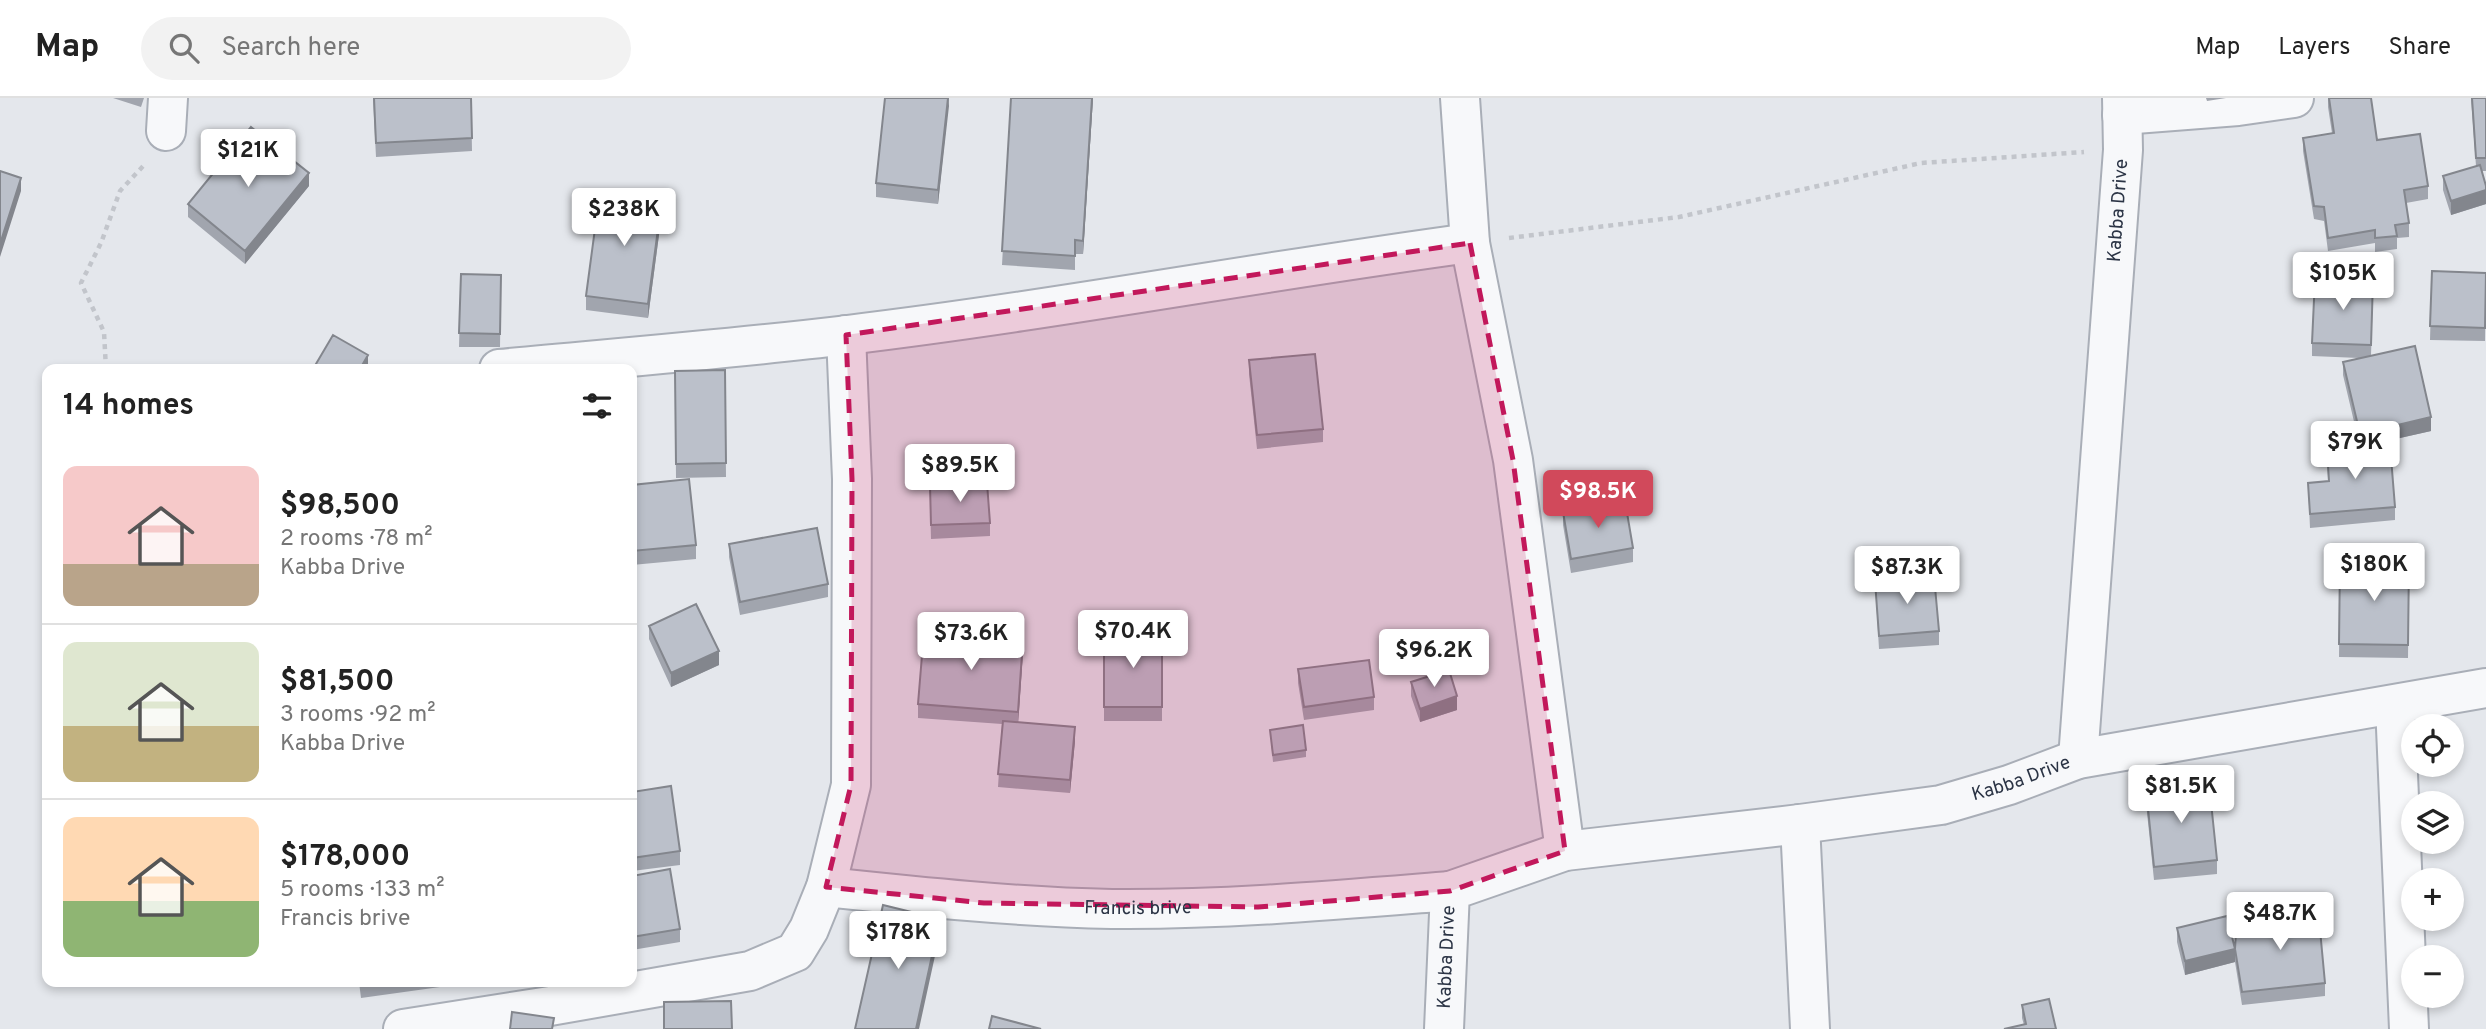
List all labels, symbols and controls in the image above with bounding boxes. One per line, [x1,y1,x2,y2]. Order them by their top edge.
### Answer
search box [141,17,631,80]
text: Map [35,27,99,69]
icon: search [165,29,203,67]
text: Search here [221,32,360,65]
text: Map [2195,33,2240,63]
text: Layers [2278,33,2350,63]
text: Share [2388,33,2451,63]
pin: $121K [199,130,297,189]
text: $121K [217,137,279,166]
street label: Kabba Drive [2103,158,2134,263]
pin: $238K [575,188,673,248]
text: $238K [588,196,660,225]
pin: $105K [2294,252,2392,312]
text: $105K [2309,260,2377,289]
icon: filters [578,387,616,425]
text: 14 homes [63,388,194,425]
pin: $79K [2314,422,2396,481]
text: $79K [2327,429,2383,458]
pin: $89.5K [903,444,1017,504]
text: $89.5K [921,452,999,481]
pin: $98.5K [1541,470,1655,530]
text: $98.5K [1559,478,1637,507]
text: $98,500 [280,488,400,525]
icon: home [119,494,203,578]
text: 2 rooms · 78 m² [280,525,433,554]
pin: $180K [2325,544,2423,603]
pin: $87.3K [1850,546,1964,606]
text: $180K [2340,551,2408,580]
text: Kabba Drive [280,554,405,583]
text: $87.3K [1871,554,1943,583]
pin: $70.4K [1076,610,1190,670]
pin: $73.6K [914,612,1028,672]
text: $70.4K [1094,618,1172,647]
text: $73.6K [933,620,1009,649]
pin: $96.2K [1377,630,1491,689]
text: $96.2K [1395,637,1473,666]
text: $81,500 [280,664,395,701]
icon: home [119,670,203,754]
text: 3 rooms · 92 m² [280,701,436,730]
map controls [2401,714,2464,1008]
button: locate [2401,714,2464,777]
text: Kabba Drive [280,730,405,759]
street label: Kabba Drive [1969,751,2074,807]
pin: $81.5K [2124,766,2238,825]
text: $81.5K [2144,773,2218,802]
button: layers [2401,791,2464,854]
text: $178,000 [280,839,410,876]
icon: home [119,845,203,929]
button: + [2401,868,2464,931]
text: 5 rooms · 133 m² [280,876,445,905]
pin: $48.7K [2223,892,2337,952]
street label: Francis brive [1084,896,1192,921]
text: $48.7K [2243,900,2317,929]
text: Francis brive [280,905,410,934]
street label: Kabba Drive [1433,905,1461,1009]
pin: $178K [849,912,947,971]
text: $178K [865,919,931,948]
button: − [2401,945,2464,1008]

